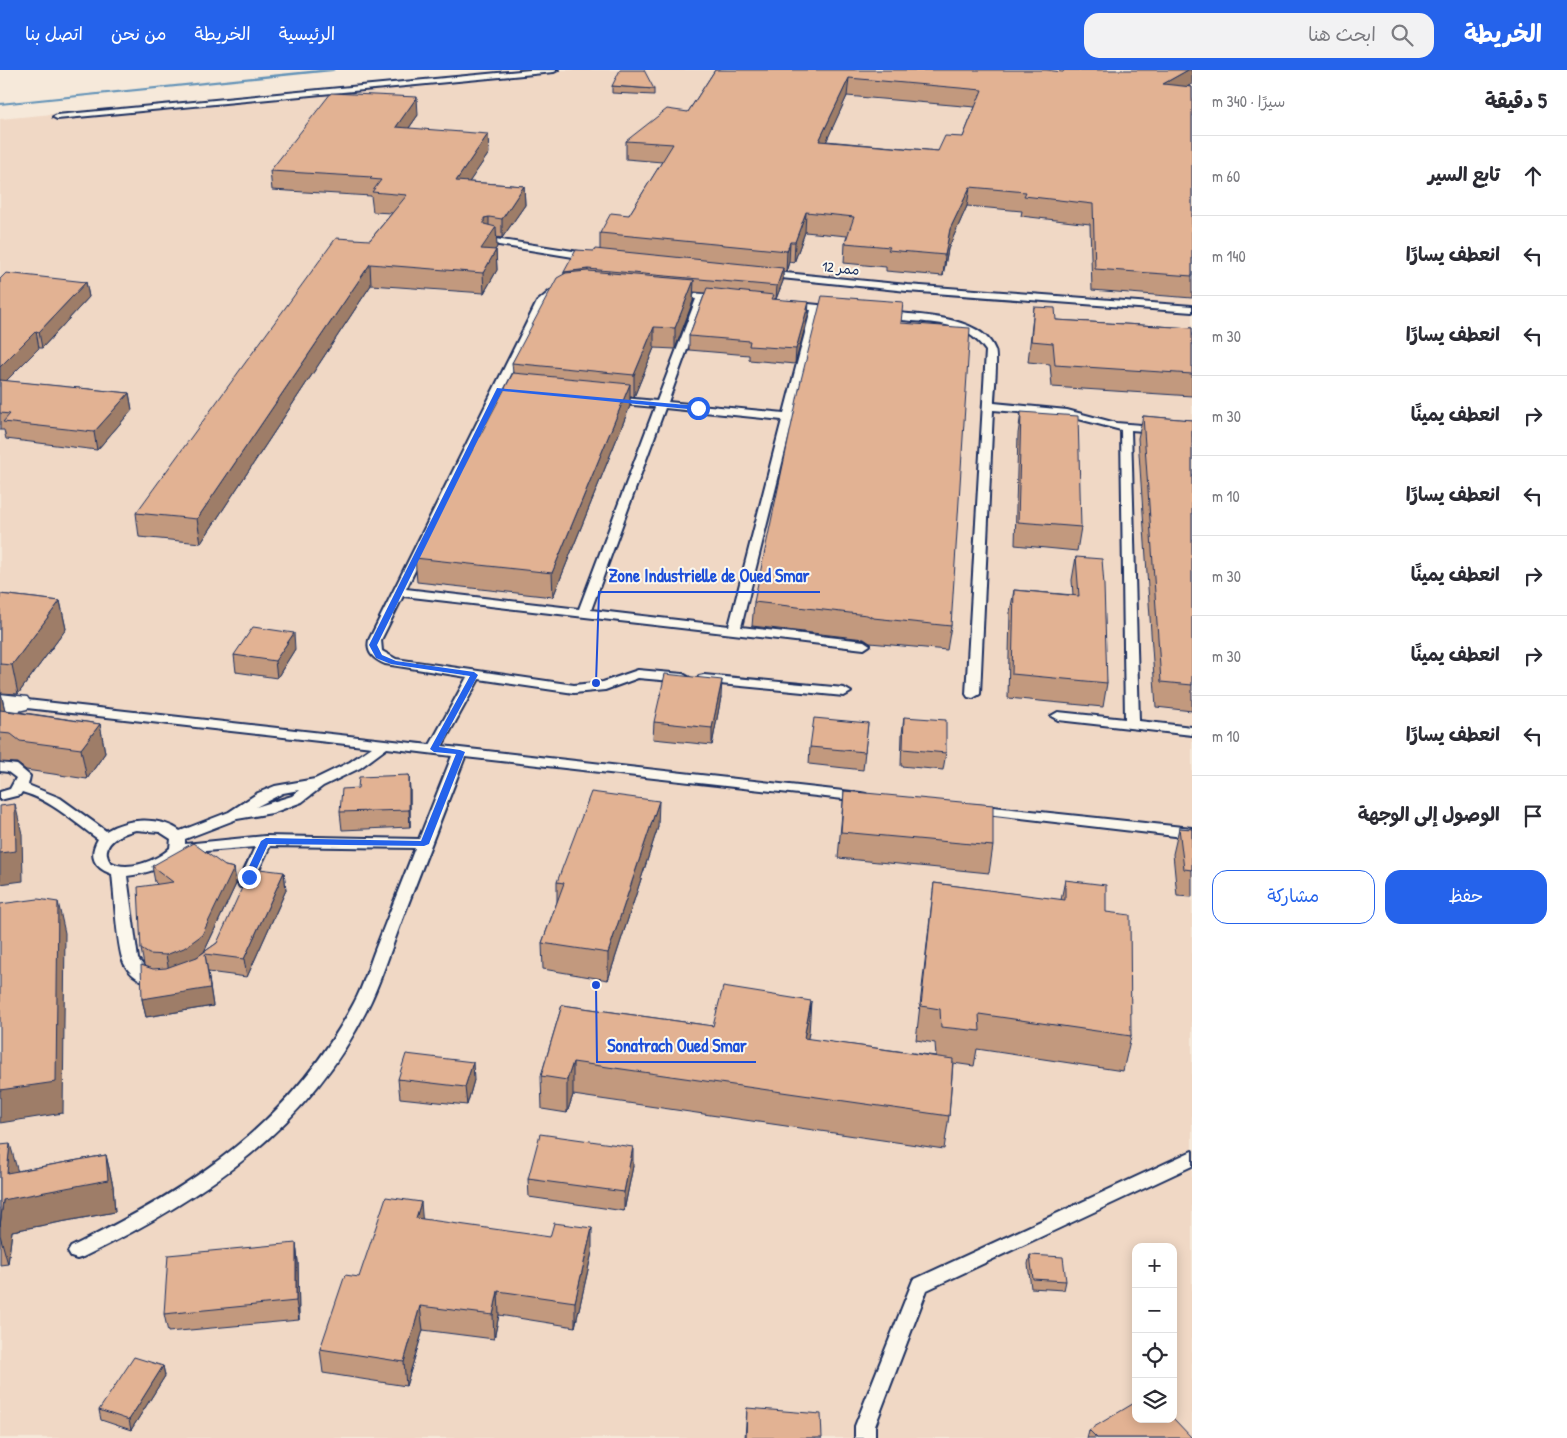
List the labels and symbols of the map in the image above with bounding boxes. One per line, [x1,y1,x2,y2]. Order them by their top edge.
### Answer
street label: ممر 12 [821,256,861,279]
route start [687,397,710,420]
callout: Zone Industrielle de Oued Smar [599,559,820,592]
text: Zone Industrielle de Oued Smar [608,563,810,588]
route end [238,866,261,889]
callout: Sonatrach Oued Smar [597,1029,756,1062]
text: Sonatrach Oued Smar [607,1033,747,1058]

